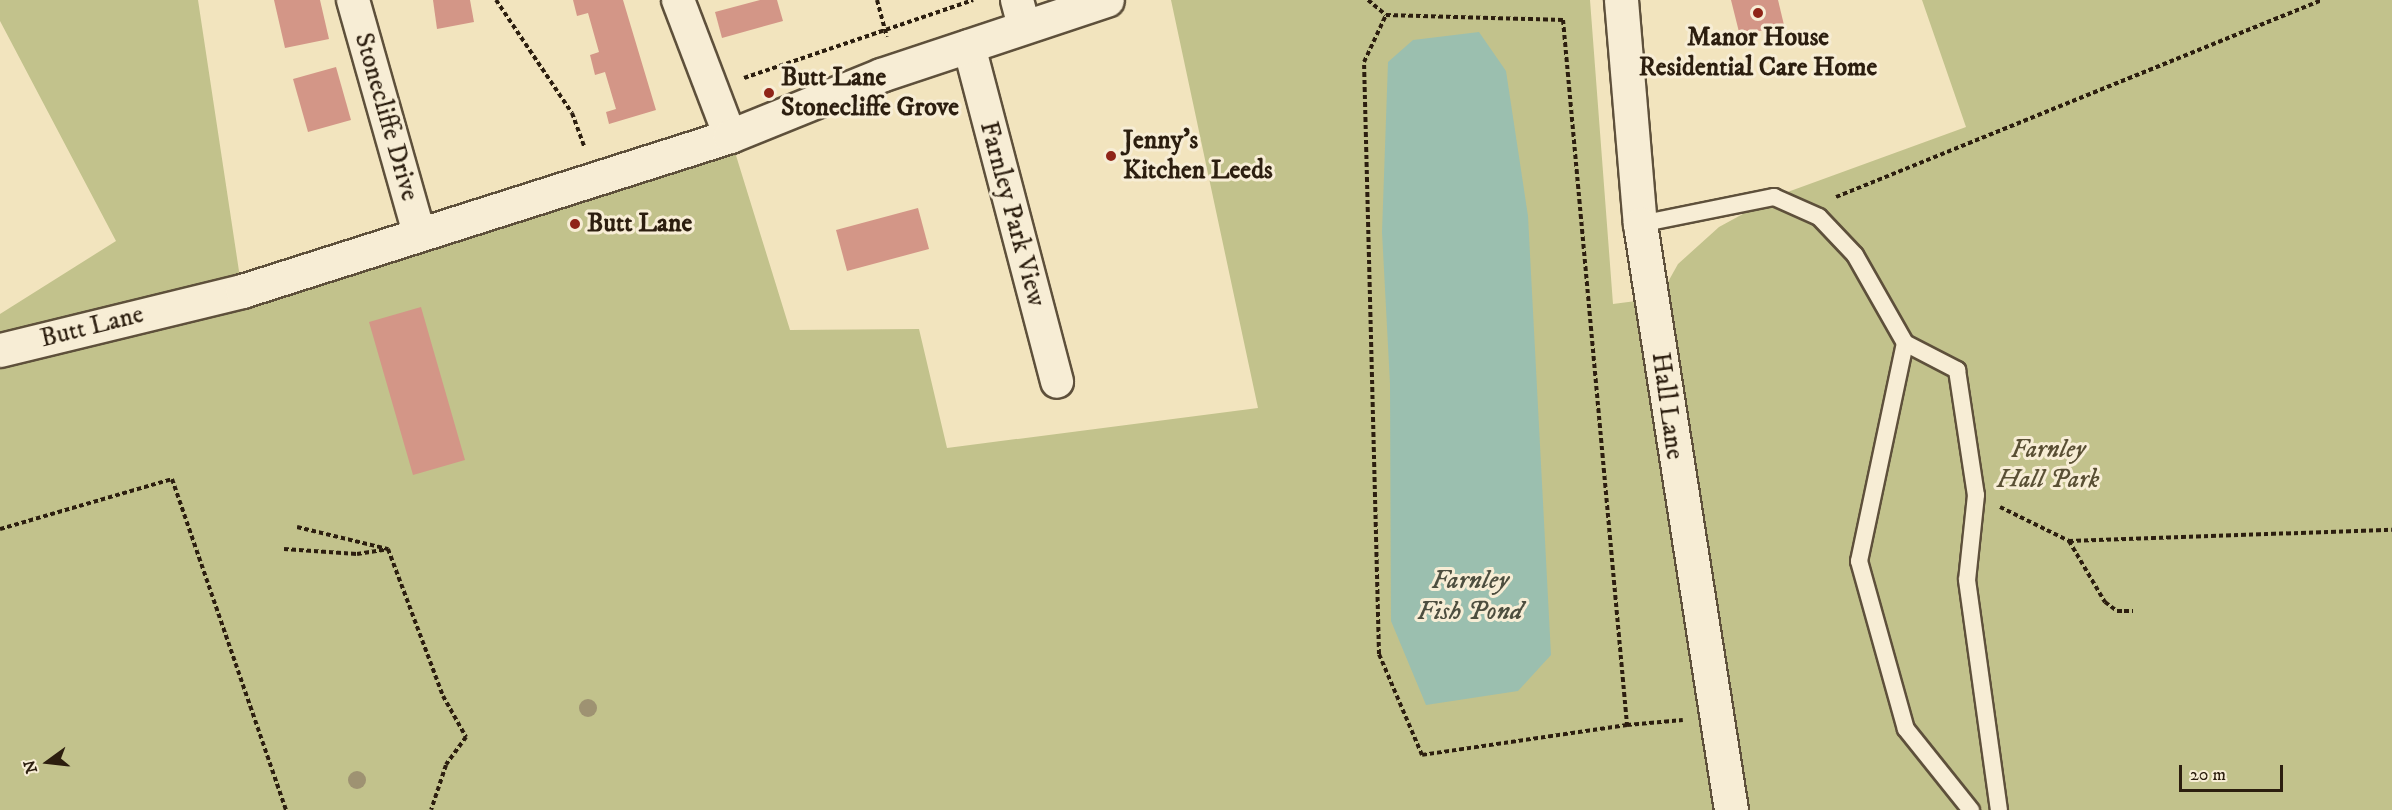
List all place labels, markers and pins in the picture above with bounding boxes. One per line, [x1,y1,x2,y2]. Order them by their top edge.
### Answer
marker: Manor House Residential Care Home [1751,6,1765,20]
place label: Manor House Residential Care Home [1639,22,1877,83]
place label: Butt Lane Stonecliffe Grove [781,62,959,124]
marker: Butt Lane Stonecliffe Grove [762,86,776,100]
place label: Jenny's Kitchen Leeds [1123,125,1273,186]
marker: Jenny's Kitchen Leeds [1104,149,1118,163]
place label: Butt Lane [587,208,692,240]
marker: Butt Lane [568,217,582,231]

